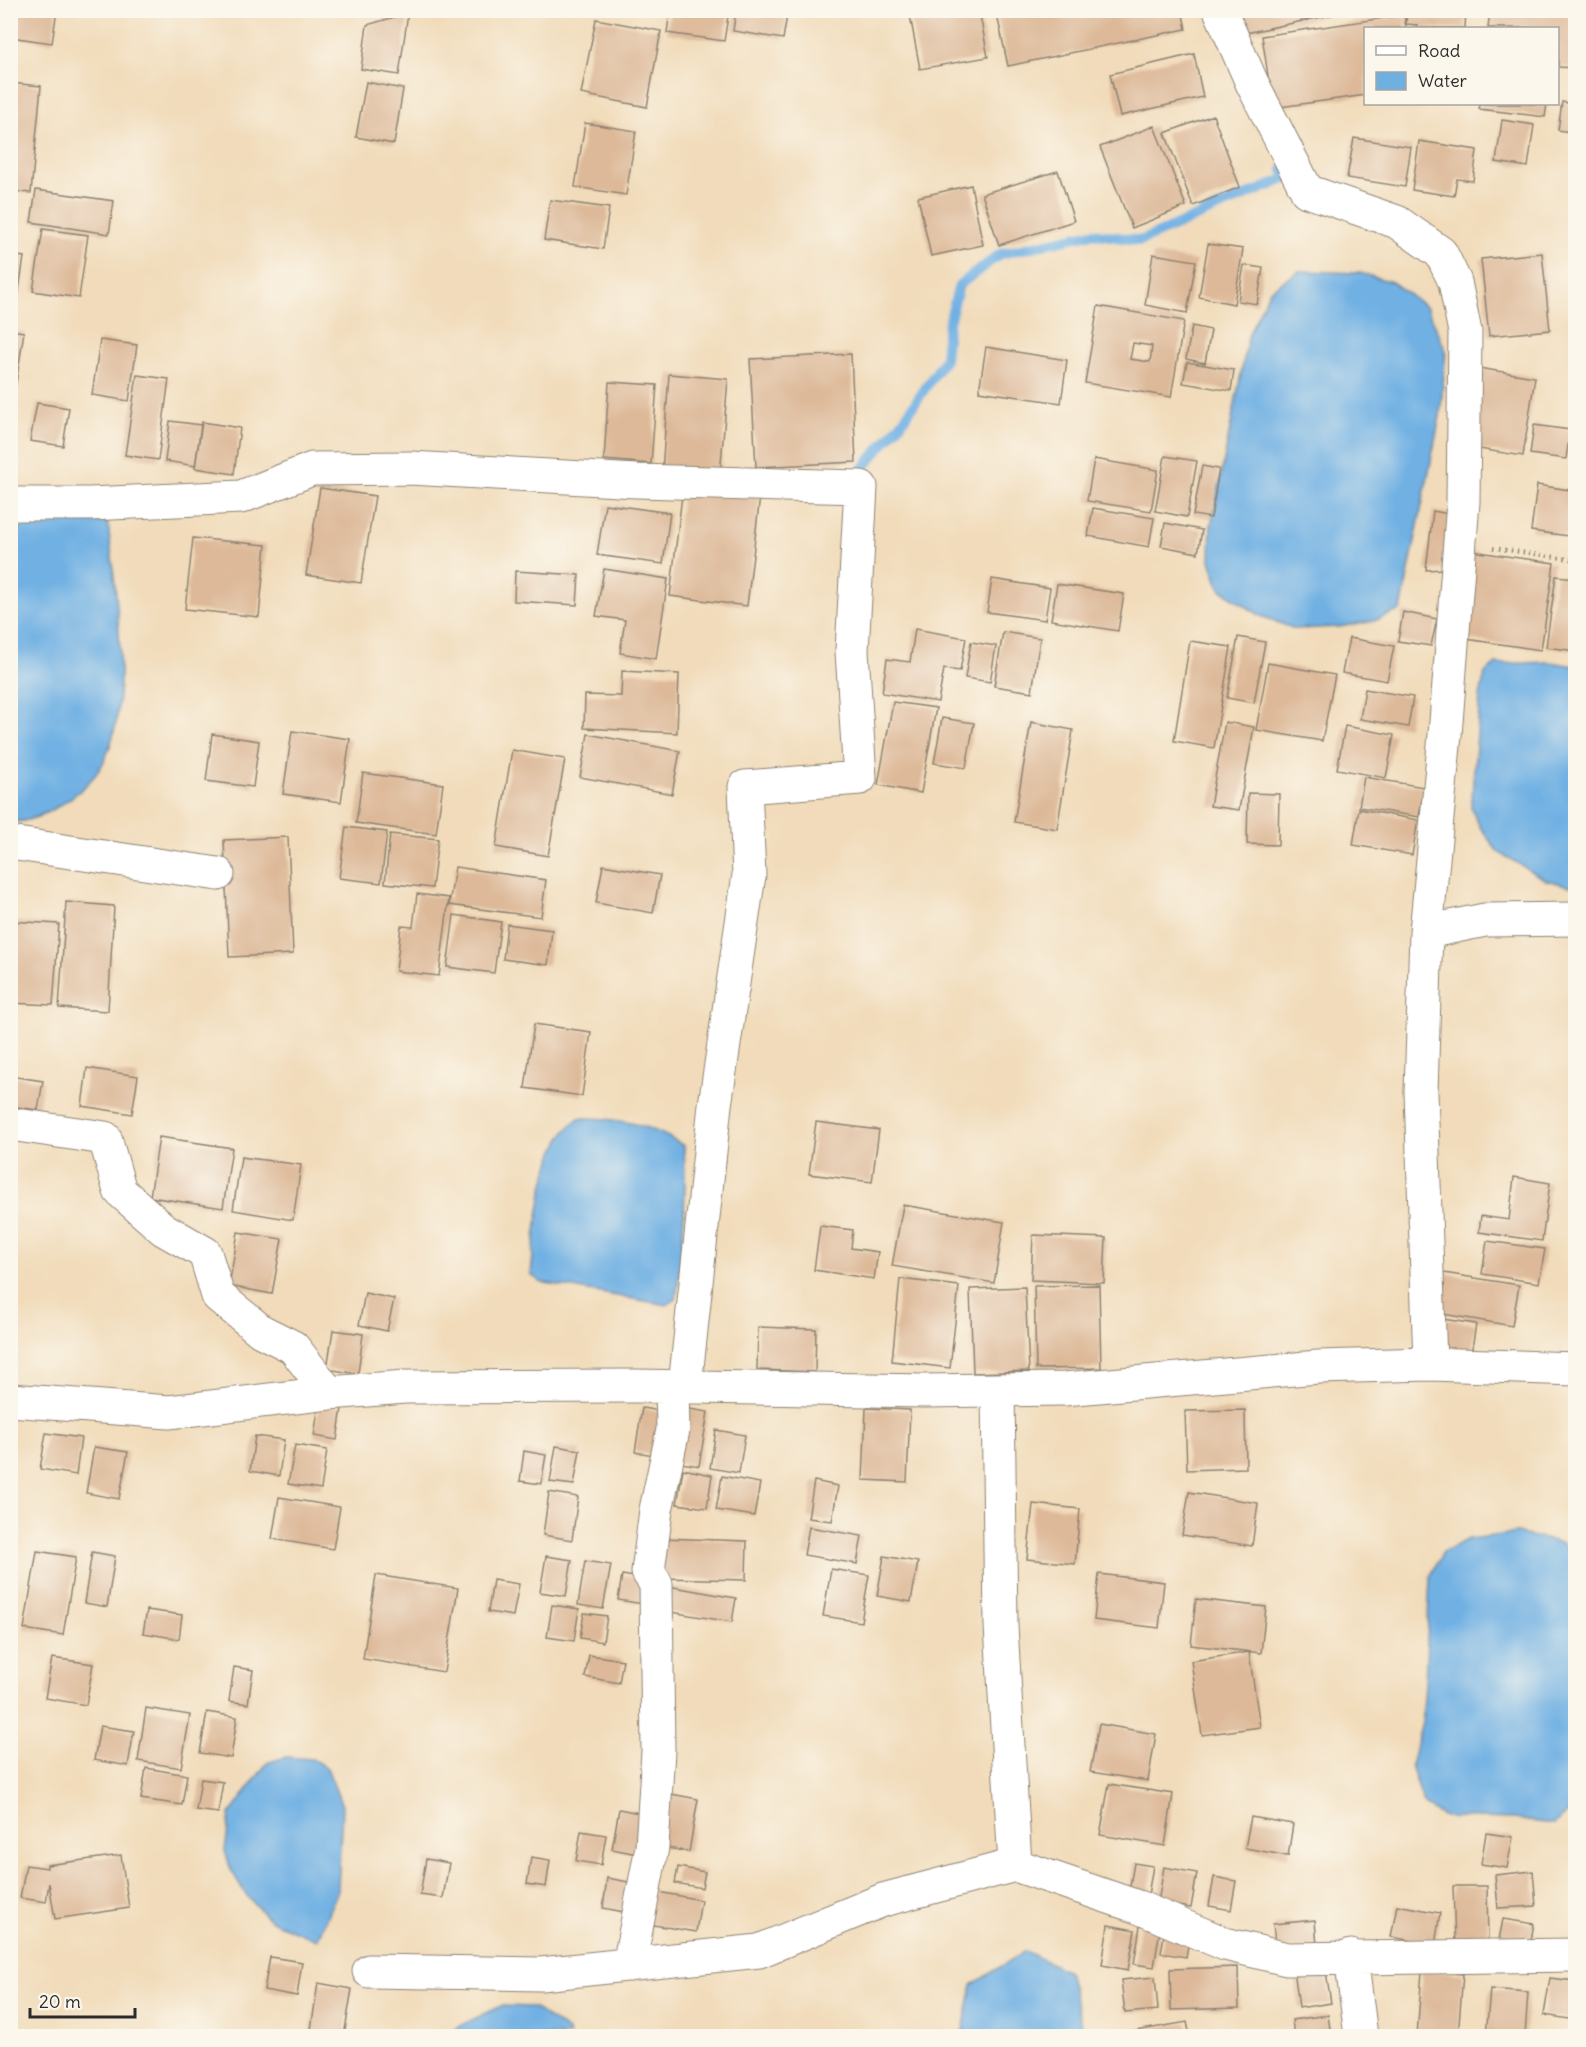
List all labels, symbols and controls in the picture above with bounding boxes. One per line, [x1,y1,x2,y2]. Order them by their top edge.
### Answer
legend [1364,27,1559,105]
text: Road [1418,39,1461,62]
text: Water [1418,69,1468,92]
scale bar [30,1981,135,2019]
text: 20 m [39,1990,81,2013]

